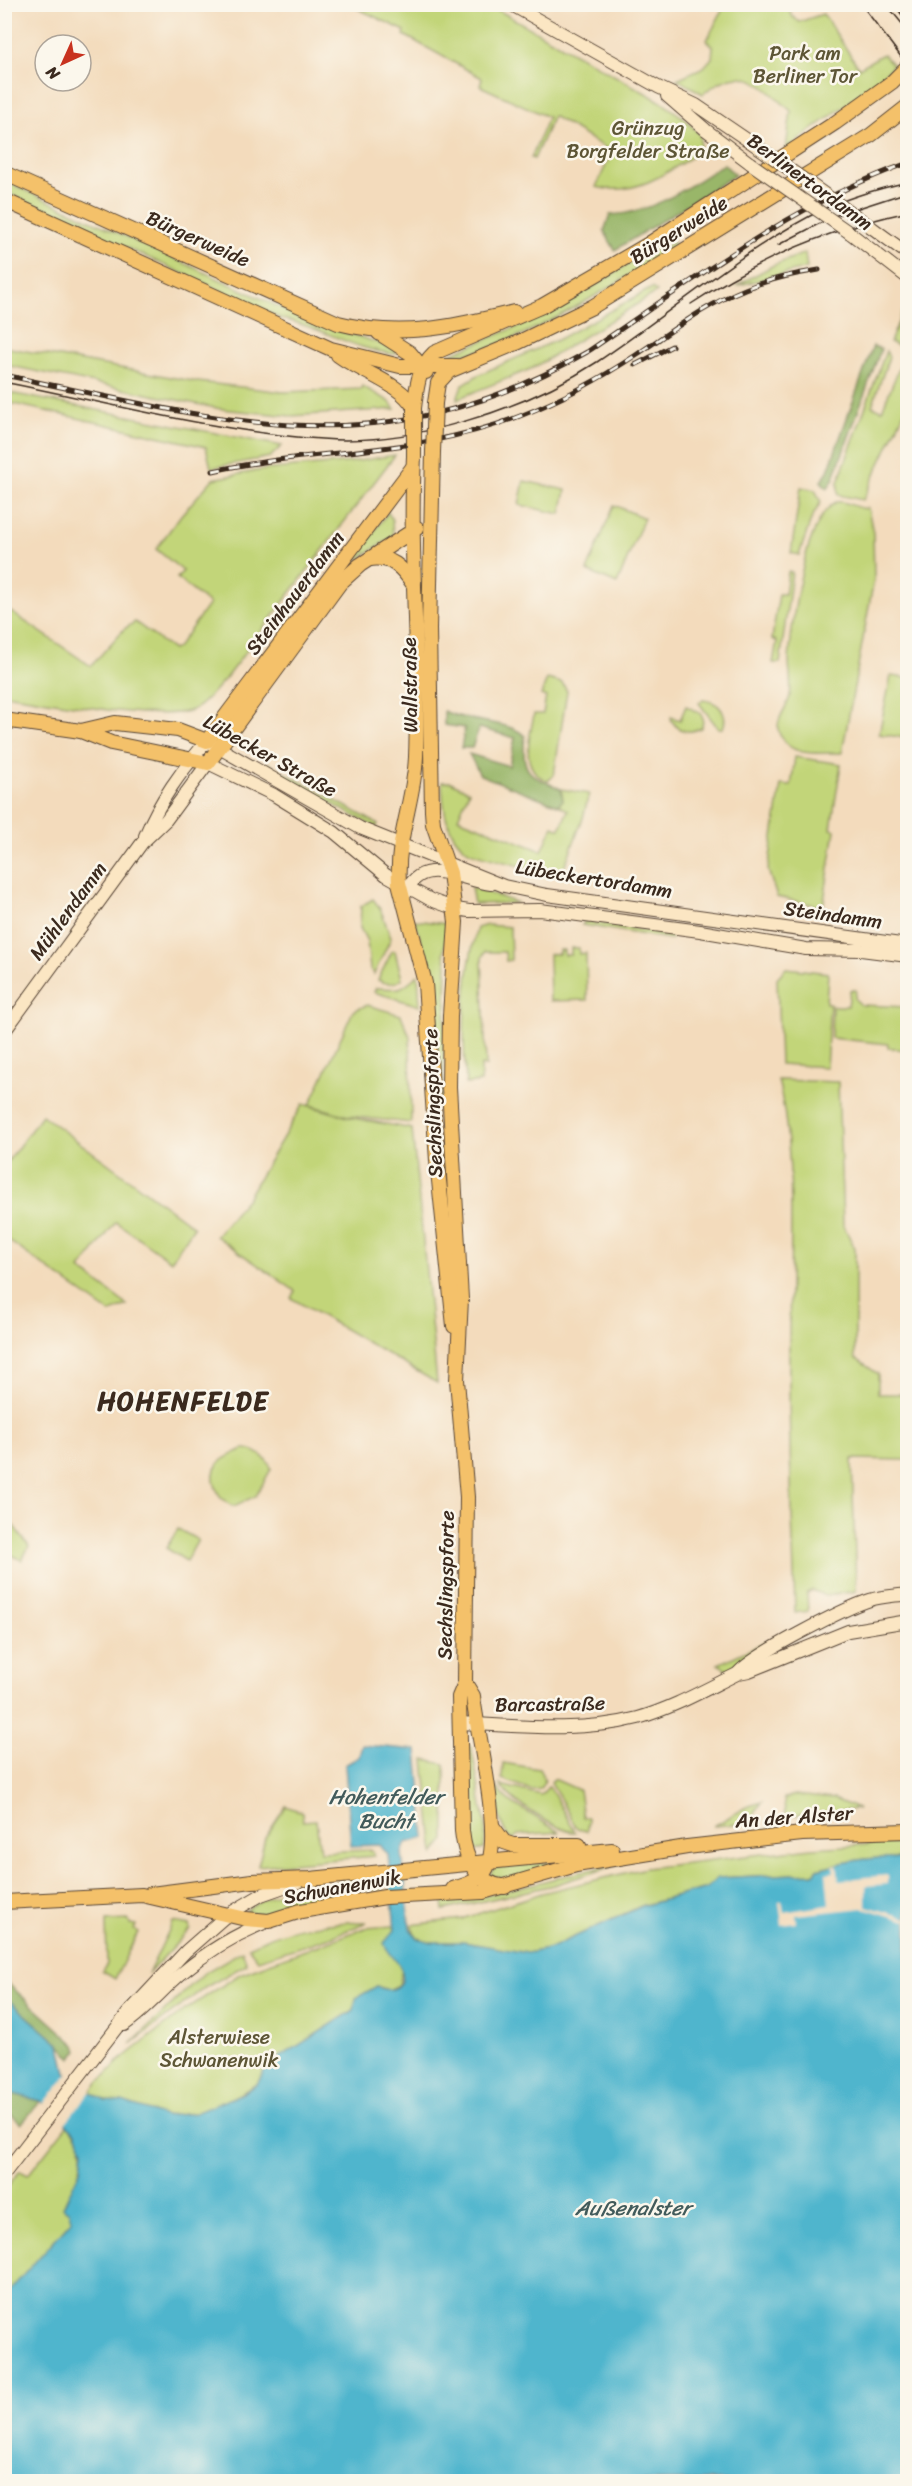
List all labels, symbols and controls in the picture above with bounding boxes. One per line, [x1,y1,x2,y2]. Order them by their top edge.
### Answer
north arrow [33,33,93,93]
park label: Park am Berliner Tor [753,36,859,94]
text: N [38,58,68,88]
park label: Grünzug Borgfelder Straße [567,111,729,169]
street label: Berlinertordamm [739,124,881,240]
street label: Bürgerweide [623,186,735,274]
street label: Bürgerweide [140,201,256,277]
street label: Steinhauerdamm [236,523,354,663]
street label: Wallstraße [392,637,428,733]
street label: Lübecker Straße [196,705,344,807]
street label: Lübeckertordamm [513,849,675,909]
street label: Mühlendamm [20,854,116,968]
street label: Steindamm [781,891,885,939]
street label: Sechslingspforte [413,1028,453,1178]
district label: HOHENFELDE [97,1378,270,1424]
street label: Sechslingspforte [427,1510,465,1660]
street label: Barcastraße [495,1686,605,1722]
water label: Hohenfelder Bucht [329,1778,447,1840]
street label: An der Alster [733,1795,856,1839]
street label: Schwanenwik [281,1859,404,1915]
park label: Alsterwiese Schwanenwik [160,2020,279,2078]
water label: Außenalster [574,2189,695,2227]

